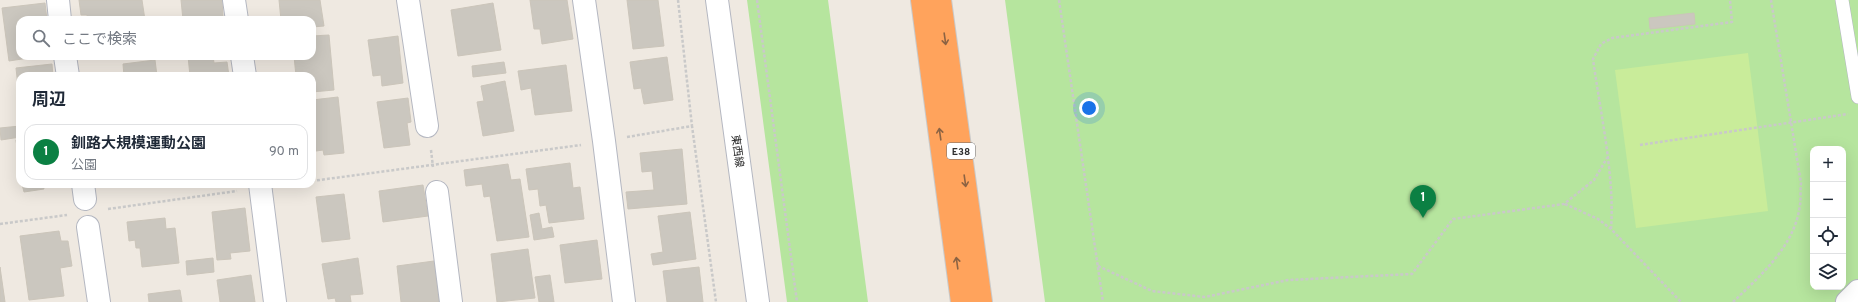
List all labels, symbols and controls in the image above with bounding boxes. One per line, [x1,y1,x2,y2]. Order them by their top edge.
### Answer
search box [16,16,316,60]
icon: search [30,27,52,49]
text: ここで検索 [62,31,137,50]
one-way arrow [942,32,949,45]
text: 周辺 [32,90,66,112]
your location [1079,98,1099,118]
one-way arrow [936,128,944,141]
street label: 東西線 [728,134,746,168]
text: 釧路大規模運動公園 [71,135,206,154]
road number: E38 [947,143,975,159]
text: 1 [43,144,49,160]
text: 90 m [269,144,299,160]
map controls [1810,146,1846,290]
button: + [1810,146,1846,182]
text: 公園 [71,158,97,174]
one-way arrow [961,174,969,187]
button: − [1810,182,1846,218]
pin: 1 [1410,185,1436,218]
button: locate [1810,218,1846,254]
button: layers [1810,254,1846,290]
one-way arrow [953,257,961,270]

